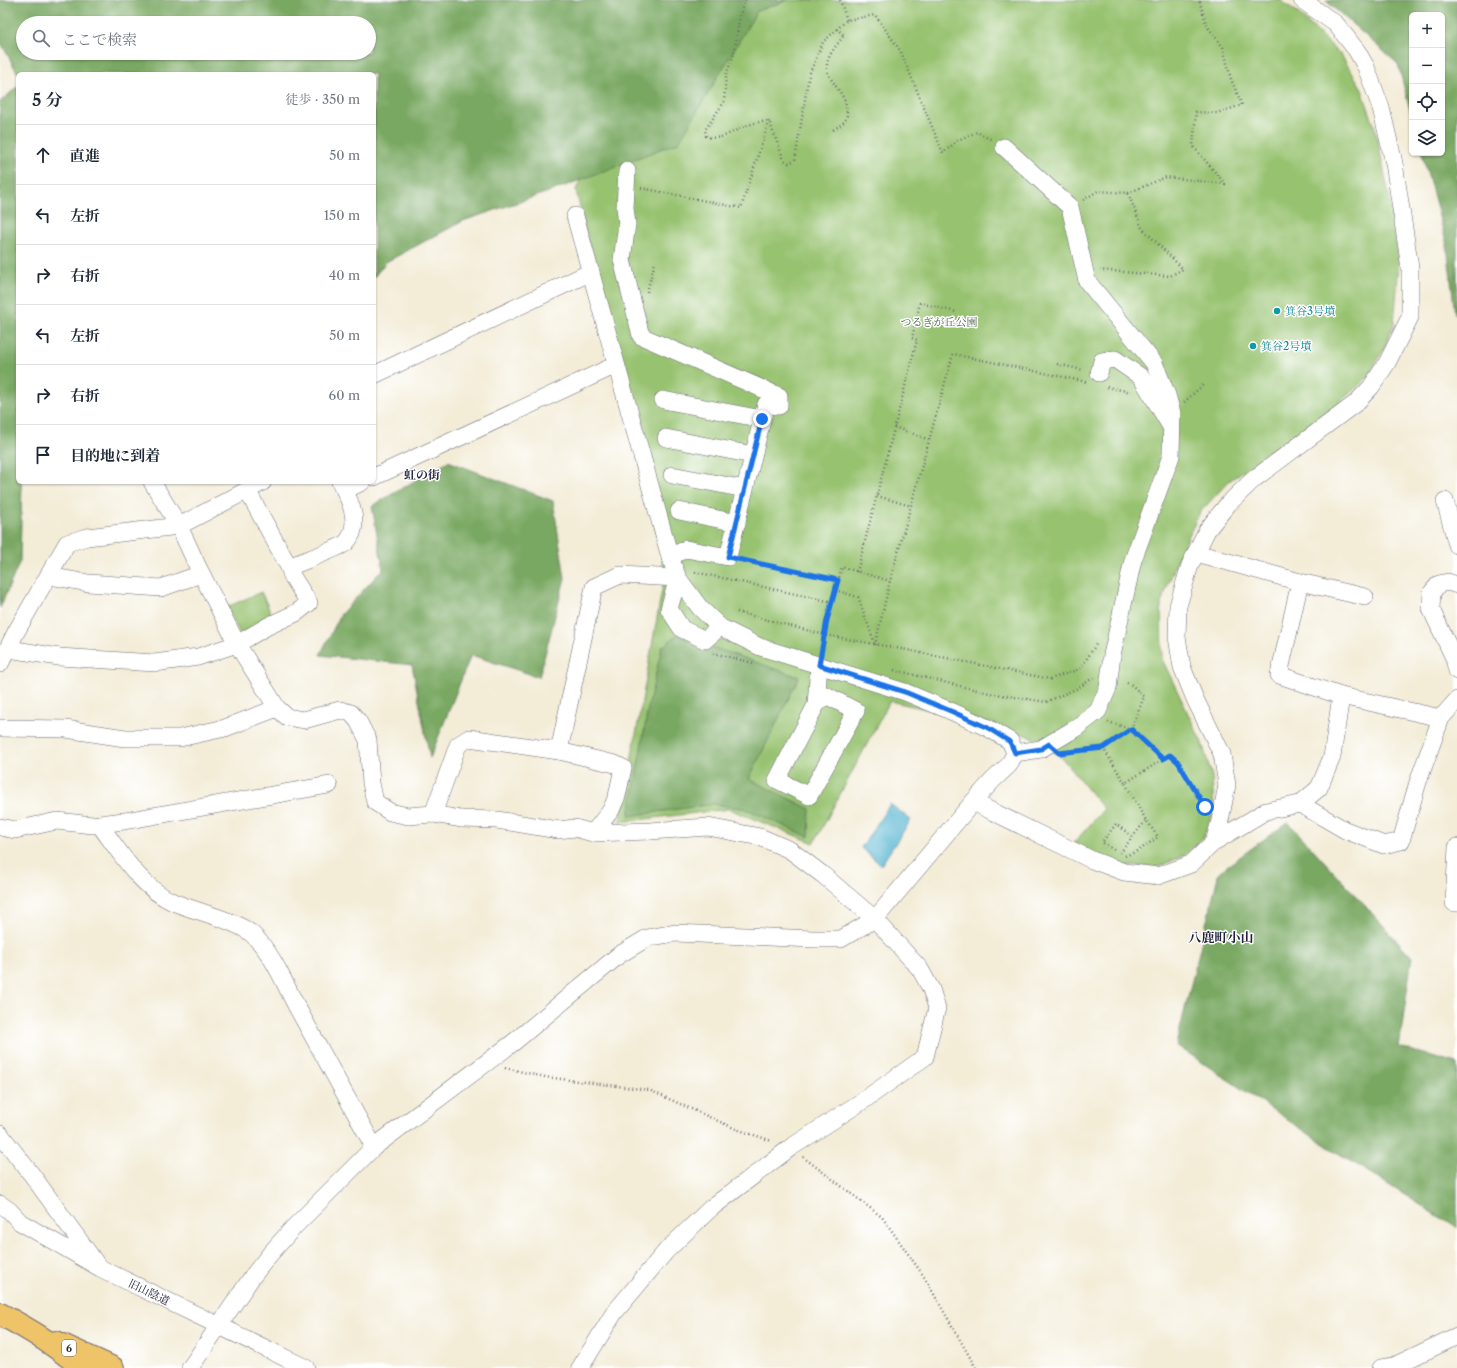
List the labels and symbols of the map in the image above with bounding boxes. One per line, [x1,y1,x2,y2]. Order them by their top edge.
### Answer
place label: 箕谷3号墳 [1285,304,1335,318]
marker: 箕谷3号墳 [1272,306,1282,316]
park label: つるぎが丘公園 [901,315,978,329]
place label: 箕谷2号墳 [1261,339,1311,353]
marker: 箕谷2号墳 [1248,341,1258,351]
route end [753,410,771,428]
district label: 虹の街 [404,467,440,482]
route start [1196,798,1214,816]
district label: 八鹿町小山 [1188,929,1254,945]
street label: 旧山陰道 [126,1276,172,1308]
road number: 6 [62,1340,76,1356]

